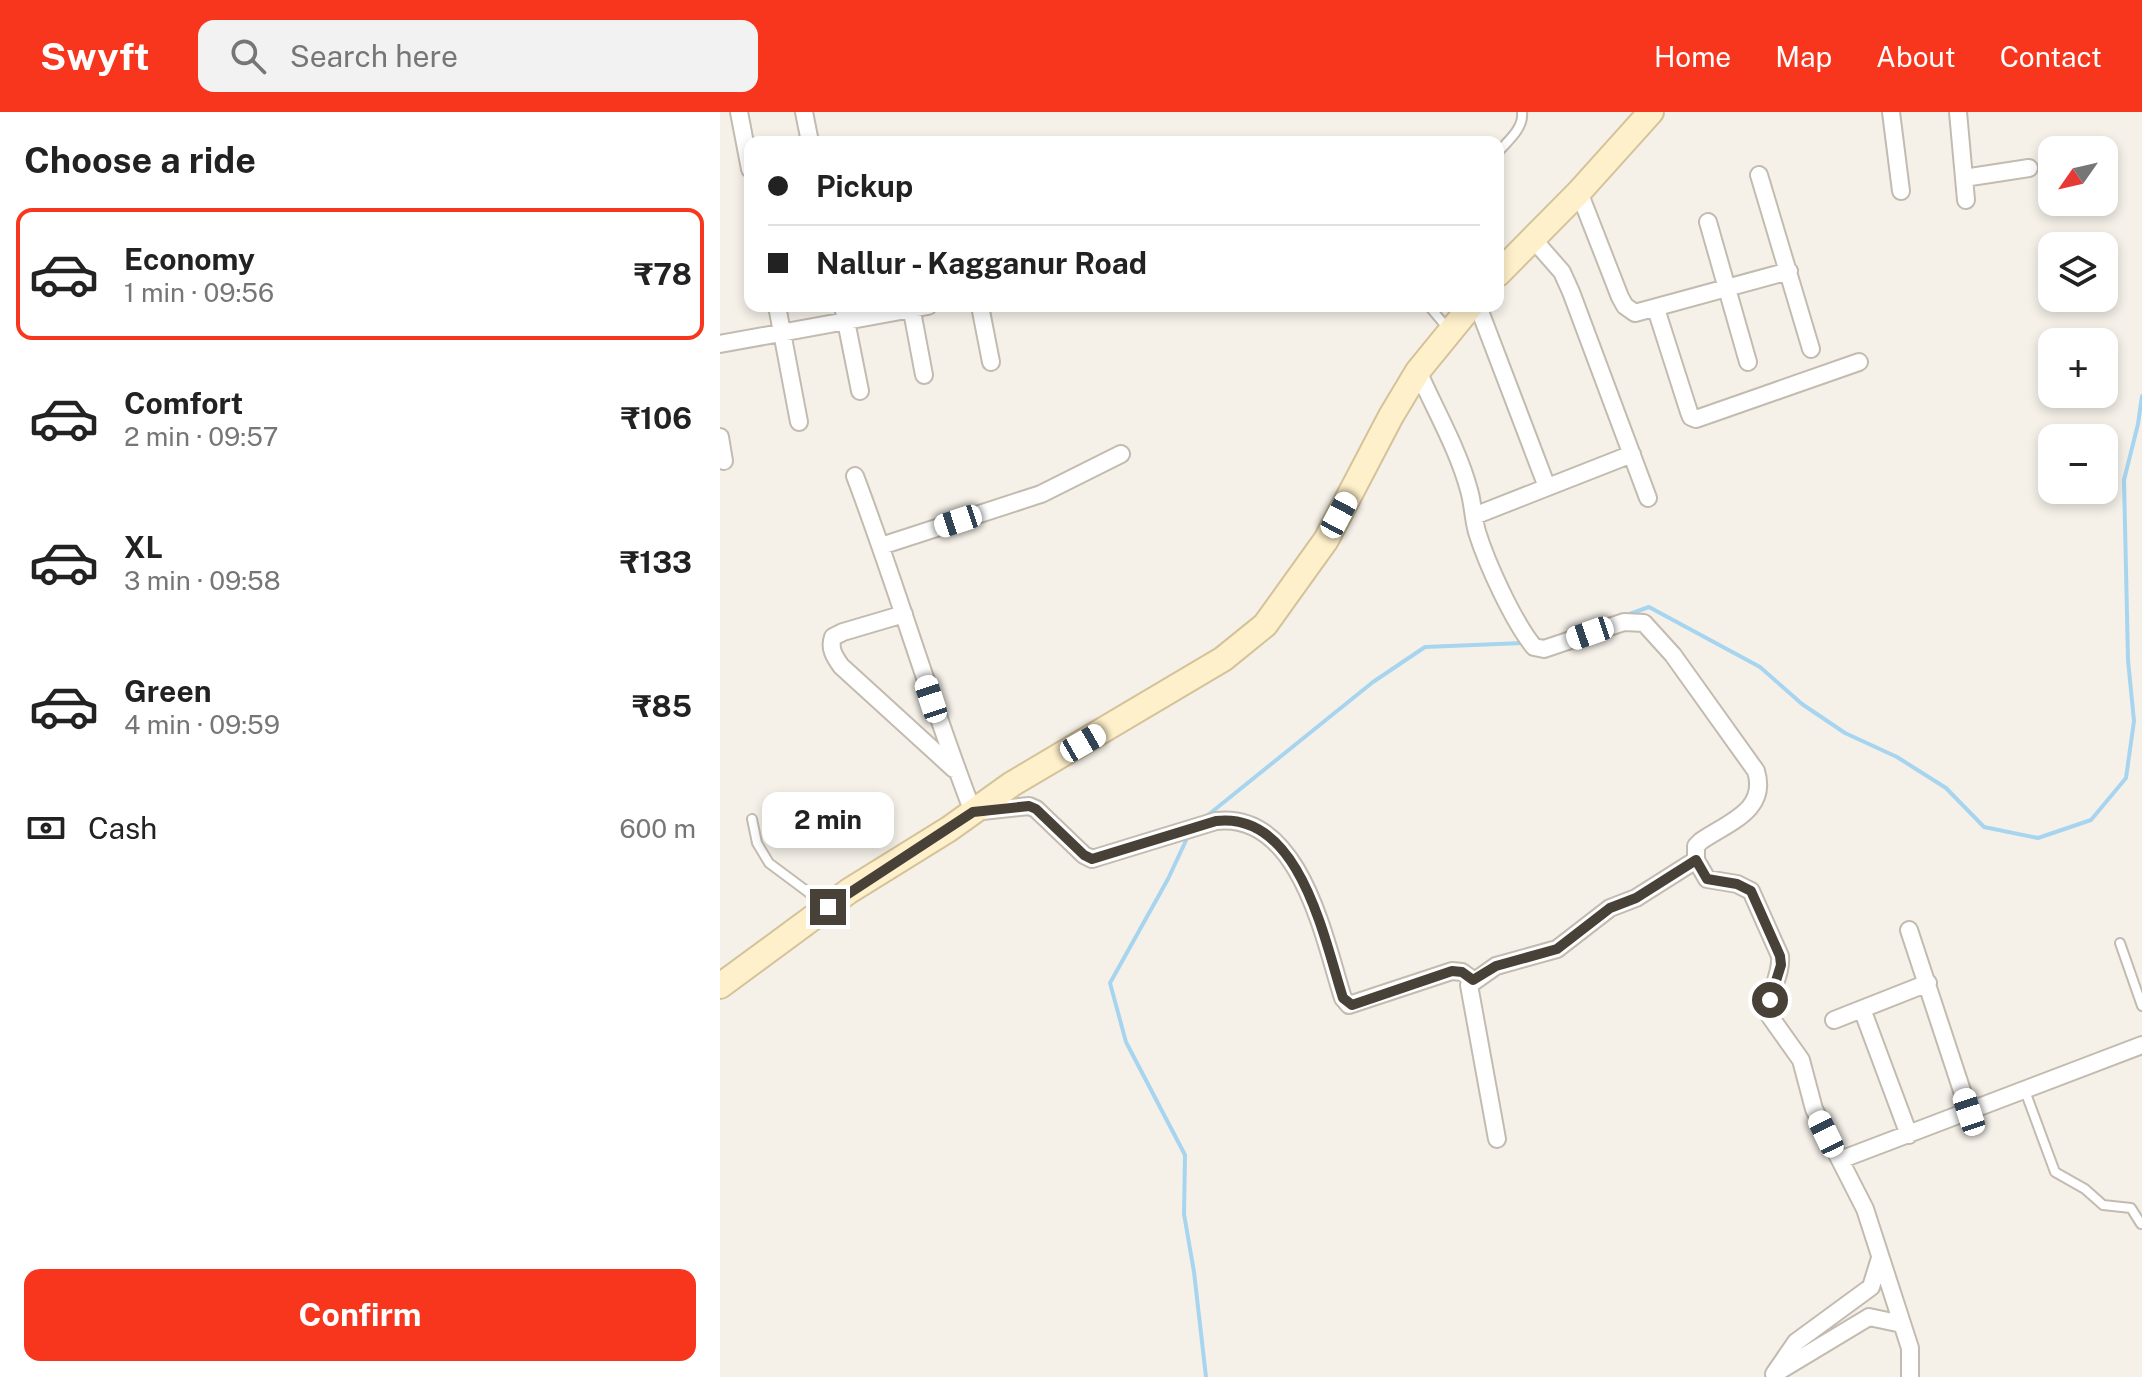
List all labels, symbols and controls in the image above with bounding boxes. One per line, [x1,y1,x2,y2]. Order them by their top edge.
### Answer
search box [198,20,758,92]
text: Swyft [40,34,150,79]
icon: search [226,34,270,78]
text: Search here [290,38,458,74]
text: Home [1654,40,1731,73]
text: Map [1775,40,1832,73]
text: About [1876,40,1956,73]
text: Contact [2000,40,2102,73]
north arrow [2038,136,2118,216]
map controls [2038,136,2118,504]
text: Choose a ride [24,139,256,181]
text: Pickup [816,168,913,204]
button: layers [2038,232,2118,312]
icon: car [28,238,100,310]
text: Economy [124,241,255,277]
text: Nallur - Kagganur Road [816,245,1147,281]
text: ₹78 [634,256,692,292]
text: 1 min · 09:56 [124,277,274,308]
button: + [2038,328,2118,408]
icon: car [28,382,100,454]
text: Comfort [124,385,243,421]
text: ₹106 [621,400,692,436]
text: 2 min · 09:57 [124,421,278,452]
button: − [2038,424,2118,504]
car [1317,488,1361,542]
car [931,502,985,540]
icon: car [28,526,100,598]
text: XL [124,529,163,565]
text: ₹133 [620,544,692,580]
text: 3 min · 09:58 [124,565,281,596]
car [1563,614,1617,652]
icon: car [28,670,100,742]
car [912,672,950,726]
text: Green [124,673,211,709]
text: ₹85 [632,688,692,724]
text: 4 min · 09:59 [124,709,280,740]
car [1056,721,1110,765]
callout: 2 min [762,791,894,847]
text: 2 min [794,804,862,835]
icon: cash [24,806,68,850]
text: Cash [88,810,157,846]
text: 600 m [620,813,696,844]
route end [810,889,846,925]
route start [1752,982,1788,1018]
car [1950,1085,1988,1139]
car [1805,1107,1847,1161]
button: Confirm [24,1269,696,1361]

